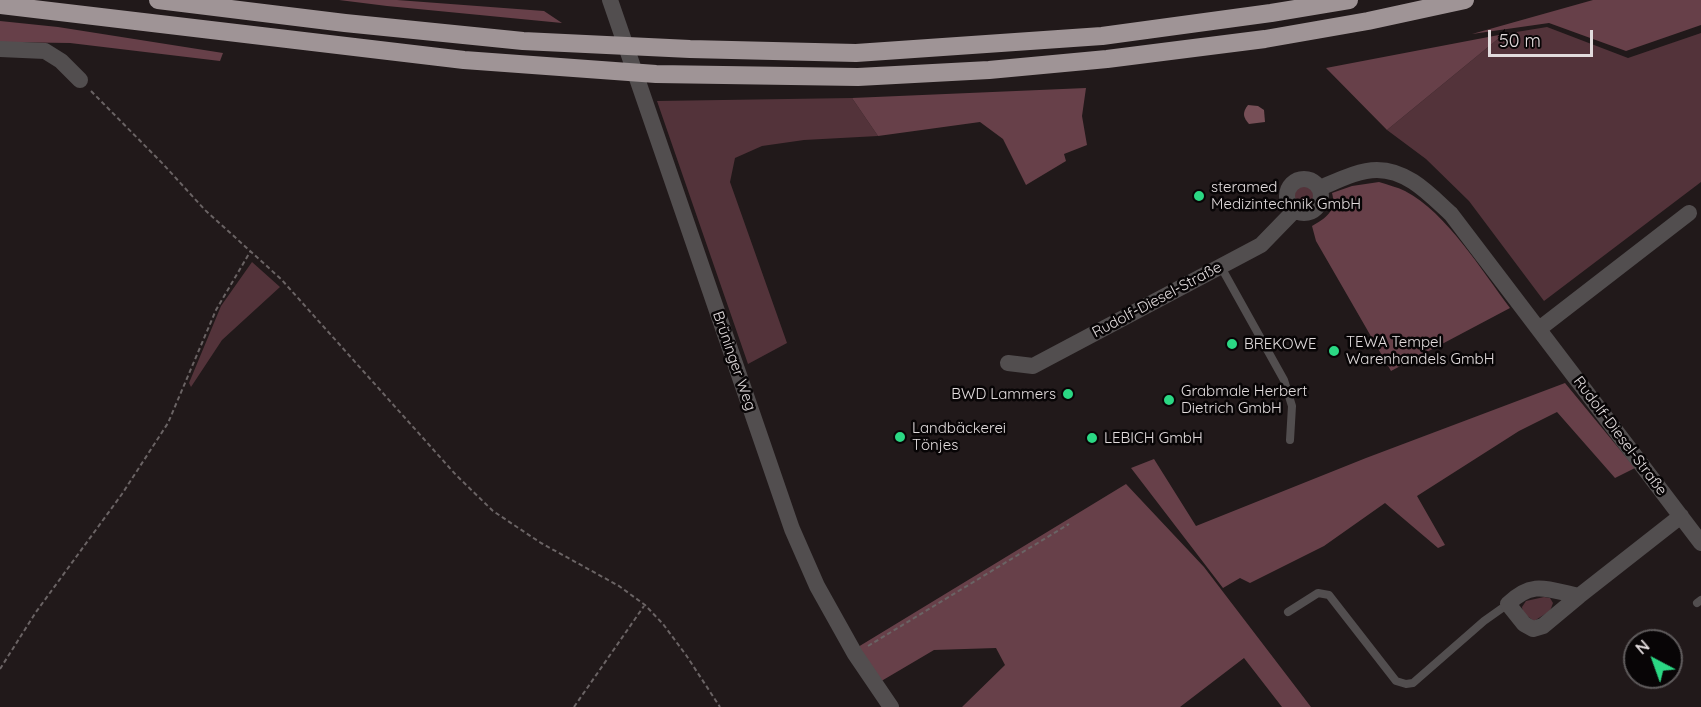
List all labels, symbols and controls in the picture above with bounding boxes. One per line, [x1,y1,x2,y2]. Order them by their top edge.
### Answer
scale bar [1491,18,1596,56]
text: 50 m [1499,29,1541,52]
place label: steramed Medizintechnik GmbH [1211,178,1361,213]
marker: steramed Medizintechnik GmbH [1192,189,1206,203]
street label: Rudolf-Diesel-Straße [1089,258,1225,342]
street label: Brüninger Weg [709,309,759,413]
place label: TEWA Tempel Warenhandels GmbH [1346,333,1494,368]
place label: BREKOWE [1244,335,1316,353]
marker: BREKOWE [1225,337,1239,351]
marker: TEWA Tempel Warenhandels GmbH [1327,344,1341,358]
street label: Rudolf-Diesel-Straße [1569,373,1671,499]
place label: Grabmale Herbert Dietrich GmbH [1181,382,1307,417]
place label: BWD Lammers [951,385,1056,403]
marker: BWD Lammers [1061,387,1075,401]
marker: Grabmale Herbert Dietrich GmbH [1162,393,1176,407]
place label: Landbäckerei Tönjes [912,419,1006,454]
place label: LEBICH GmbH [1104,429,1203,447]
marker: Landbäckerei Tönjes [893,430,907,444]
marker: LEBICH GmbH [1085,431,1099,445]
north arrow [1623,629,1683,689]
text: N [1631,636,1653,658]

